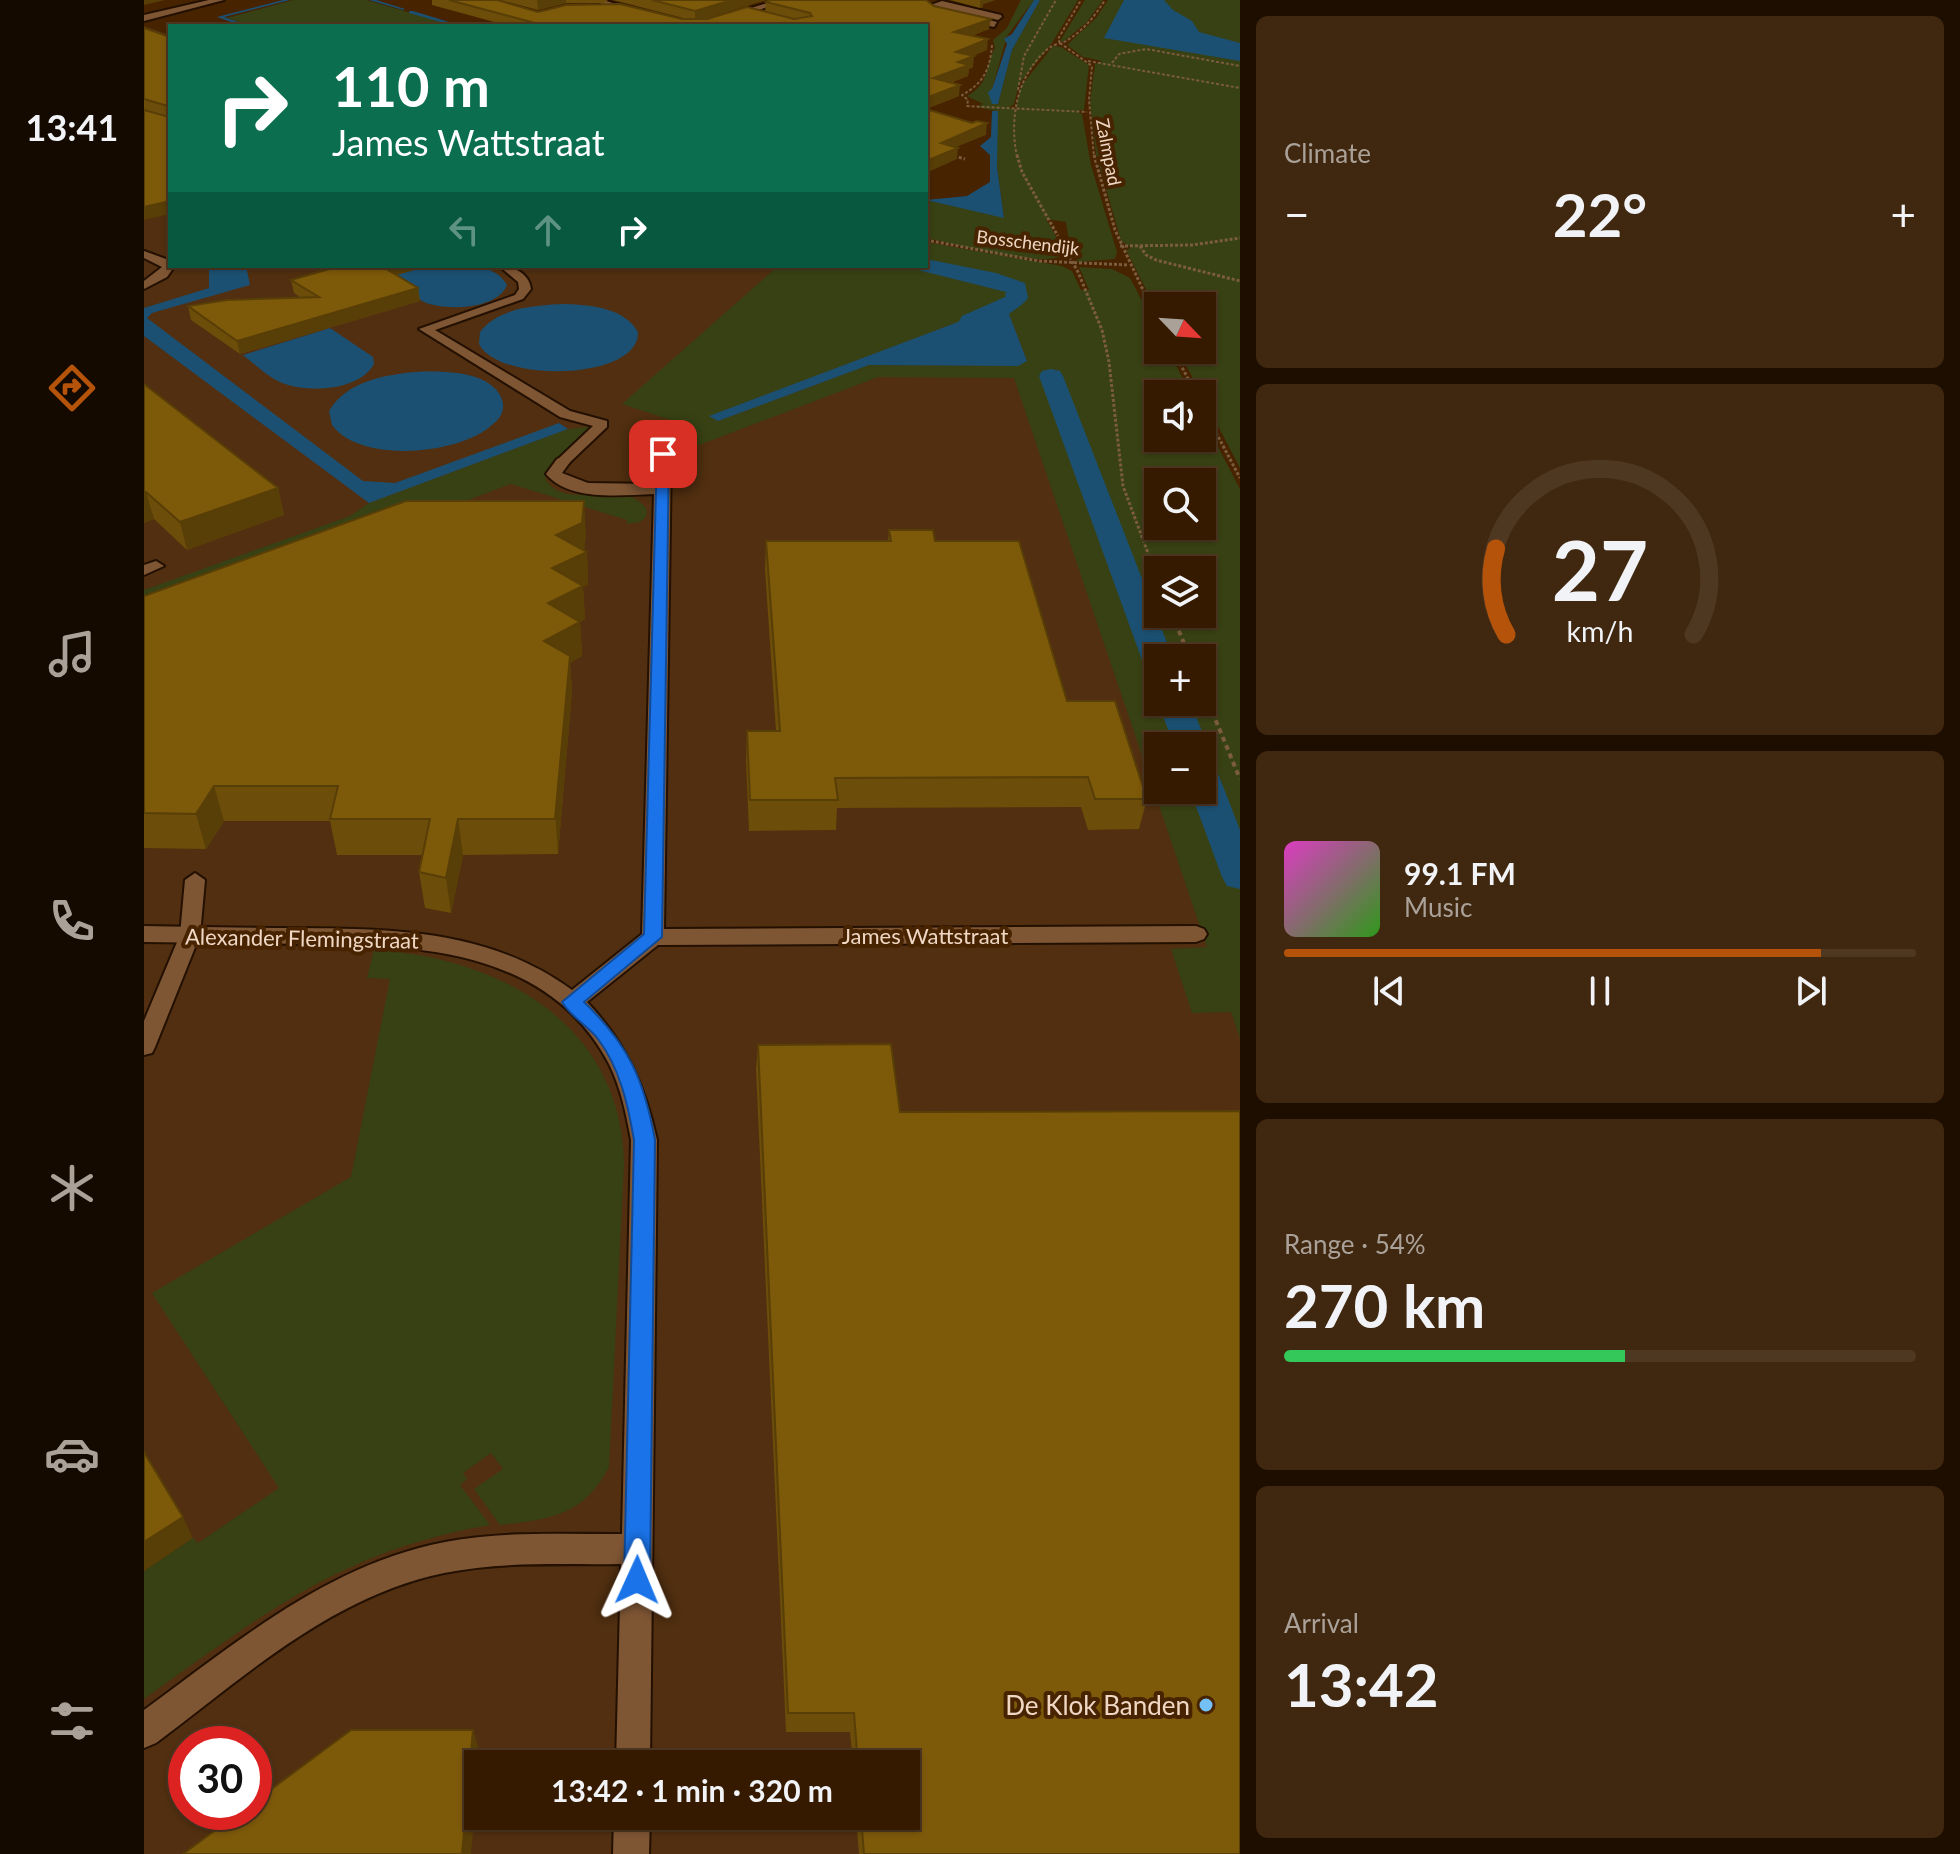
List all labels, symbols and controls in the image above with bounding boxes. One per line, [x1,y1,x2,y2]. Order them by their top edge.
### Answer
text: 110 m [332,52,490,119]
icon: right [200,56,304,160]
text: 13:41 [26,105,118,149]
street label: Zalmpad [1092,117,1126,187]
text: James Wattstraat [332,120,605,164]
text: Climate [1284,137,1371,169]
text: 22° [1553,178,1647,250]
text: − [1284,188,1310,240]
text: + [1890,188,1916,240]
icon: left [442,208,486,252]
icon: ahead [526,208,570,252]
icon: right [610,208,654,252]
street label: Bosschendijk [975,225,1081,259]
north arrow [1144,292,1216,364]
map controls [1144,292,1216,804]
icon: directions [44,360,100,416]
button: sound [1144,380,1216,452]
pin [629,420,697,488]
icon: arrive [641,432,685,476]
button: search [1144,468,1216,540]
text: 27 [1552,519,1648,619]
button: layers [1144,556,1216,628]
text: km/h [1567,615,1633,649]
icon: music [44,626,100,682]
button: + [1144,644,1216,716]
button: − [1144,732,1216,804]
text: 99.1 FM [1404,855,1516,891]
text: Music [1404,891,1472,923]
icon: phone [44,893,100,949]
street label: Alexander Flemingstraat [185,922,419,954]
street label: James Wattstraat [842,922,1008,949]
icon: previous [1367,969,1411,1013]
icon: pause [1578,969,1622,1013]
icon: next [1789,969,1833,1013]
icon: climate [44,1160,100,1216]
text: Range · 54% [1284,1228,1426,1260]
text: 270 km [1284,1269,1485,1341]
icon: car [44,1426,100,1482]
position arrow [595,1538,679,1622]
text: Arrival [1284,1607,1359,1639]
text: 13:42 [1284,1648,1439,1720]
place label: De Klok Banden [1005,1689,1190,1721]
icon: filters [44,1693,100,1749]
marker: De Klok Banden [1197,1696,1215,1714]
speed limit sign: 30 [168,1726,272,1830]
text: 13:42 · 1 min · 320 m [551,1772,833,1808]

